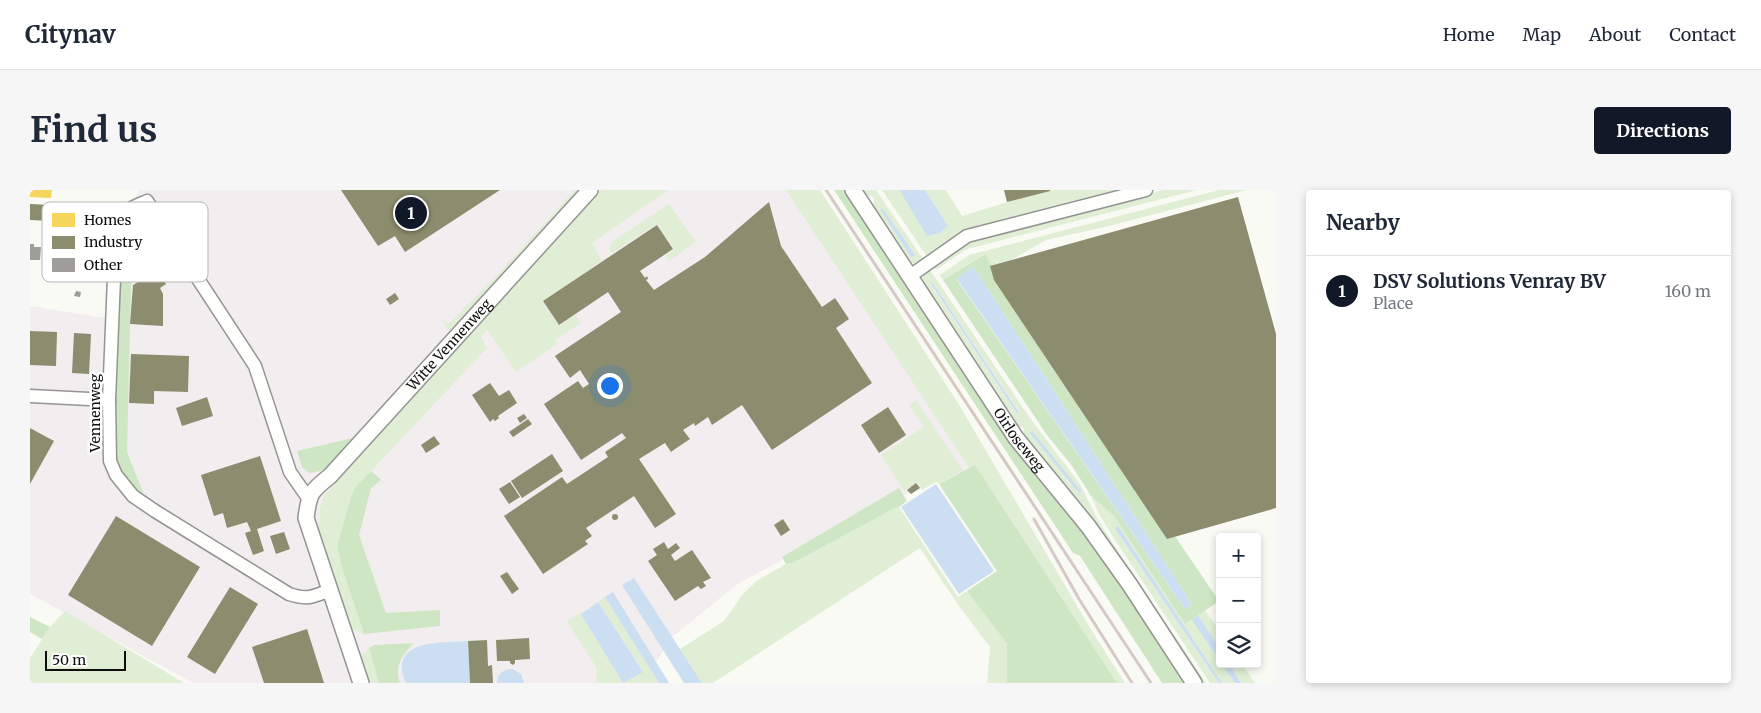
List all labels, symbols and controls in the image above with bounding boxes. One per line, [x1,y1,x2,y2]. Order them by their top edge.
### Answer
text: Citynav [25,19,116,50]
text: Home [1443,23,1495,46]
text: Map [1523,23,1561,46]
text: About [1589,23,1641,46]
text: Contact [1669,23,1736,46]
button: Directions [1594,107,1731,154]
text: Find us [30,108,157,152]
pin: 1 [395,194,427,232]
legend [42,202,208,282]
text: Nearby [1326,209,1400,236]
text: Homes [84,211,131,229]
text: Industry [84,233,143,251]
text: Other [84,256,123,274]
text: DSV Solutions Venray BV [1373,269,1606,293]
text: 1 [1338,281,1346,301]
text: 160 m [1665,281,1711,301]
text: Place [1373,293,1413,313]
street label: Witte Vennenweg [402,295,496,395]
street label: Vennenweg [86,373,104,453]
your location [597,373,623,399]
street label: Oirloseweg [990,404,1049,476]
map controls [1216,533,1261,668]
button: + [1216,533,1261,578]
button: − [1216,578,1261,623]
button: layers [1216,623,1261,668]
scale bar [45,648,126,671]
text: 50 m [52,651,86,669]

